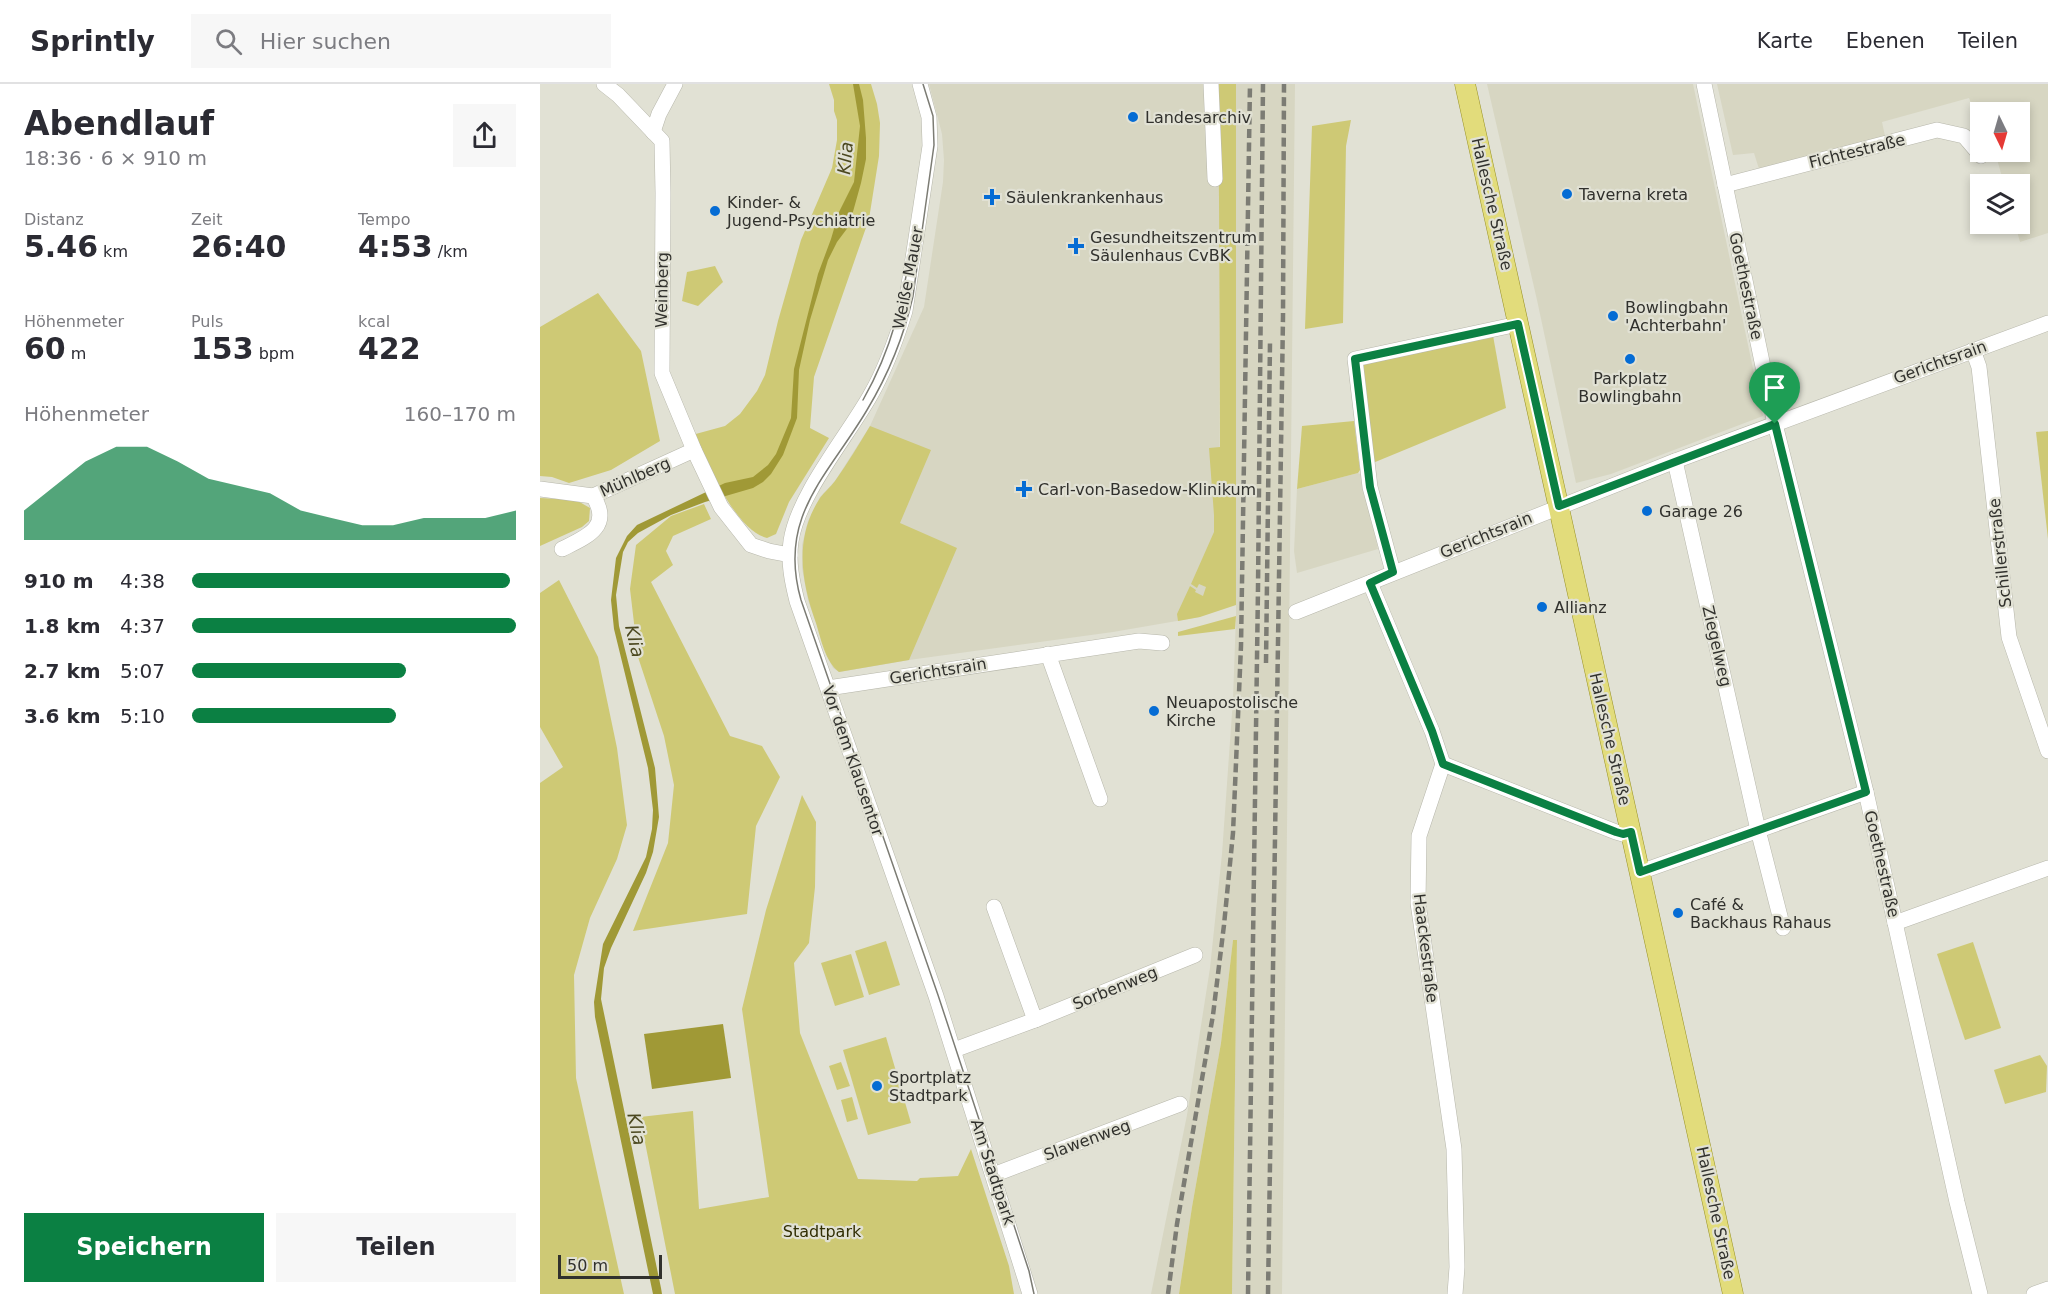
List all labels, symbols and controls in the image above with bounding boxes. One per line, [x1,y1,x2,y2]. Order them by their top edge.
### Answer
search box [191,14,611,68]
text: Sprintly [30,25,155,58]
icon: search [212,25,245,58]
text: Hier suchen [260,29,391,54]
text: Karte [1757,29,1813,53]
text: Ebenen [1846,29,1925,53]
text: Teilen [1958,29,2018,53]
north arrow [1970,102,2030,162]
map controls [1970,102,2030,234]
text: Abendlauf [24,104,214,143]
button: share [453,104,516,167]
place label: Landesarchiv [1145,108,1251,127]
marker: Landesarchiv [1126,110,1140,124]
street label: Fichtestraße [1807,130,1907,172]
street label: Hallesche Straße [1468,136,1516,272]
water label: Klia [833,141,857,175]
text: 18:36 · 6 × 910 m [24,146,207,170]
button: layers [1970,174,2030,234]
place label: Taverna kreta [1578,185,1688,204]
marker: Taverna kreta [1560,187,1574,201]
marker: Säulenkrankenhaus [983,188,1001,206]
place label: Säulenkrankenhaus [1006,188,1163,207]
place label: Kinder- & Jugend-Psychiatrie [726,193,875,230]
marker: Kinder- & Jugend-Psychiatrie [708,204,722,218]
text: Distanz [24,210,84,229]
text: Zeit [191,210,223,229]
text: Tempo [358,210,410,229]
street label: Weiße Mauer [889,225,927,331]
place label: Gesundheitszentrum Säulenhaus CvBK [1090,228,1257,265]
text: 5.46 [24,229,98,264]
text: 26:40 [191,229,287,264]
text: 4:53 [358,229,433,264]
street label: Goethestraße [1725,231,1767,341]
marker: Gesundheitszentrum Säulenhaus CvBK [1067,237,1085,255]
text: km [98,242,128,261]
text: /km [433,242,468,261]
street label: Weinberg [652,252,672,328]
place label: Bowlingbahn 'Achterbahn' [1625,298,1728,335]
marker: Bowlingbahn 'Achterbahn' [1606,309,1620,323]
text: Höhenmeter [24,312,124,331]
text: Puls [191,312,223,331]
text: kcal [358,312,390,331]
text: 60 [24,331,66,366]
text: 153 [191,331,254,366]
text: 422 [358,331,421,366]
street label: Gerichtsrain [1891,336,1989,388]
text: m [66,344,86,363]
text: bpm [254,344,295,363]
marker: Parkplatz Bowlingbahn [1623,352,1637,366]
pin [1749,362,1800,424]
place label: Parkplatz Bowlingbahn [1578,369,1682,406]
icon: arrive [1758,371,1791,404]
text: Höhenmeter [24,402,149,426]
text: 160–170 m [404,402,516,426]
street label: Mühlberg [597,453,673,501]
marker: Carl-von-Basedow-Klinikum [1015,480,1033,498]
place label: Carl-von-Basedow-Klinikum [1038,480,1256,499]
street label: Schillerstraße [1985,497,2015,609]
place label: Garage 26 [1659,502,1743,521]
marker: Garage 26 [1640,504,1654,518]
street label: Gerichtsrain [1437,508,1535,562]
text: 910 m [24,569,94,593]
text: 4:38 [120,569,165,593]
place label: Allianz [1554,598,1607,617]
marker: Allianz [1535,600,1549,614]
street label: Ziegelweg [1698,604,1736,688]
text: 1.8 km [24,614,101,638]
text: 4:37 [120,614,165,638]
water label: Klia [621,623,649,659]
street label: Gerichtsrain [888,654,988,688]
text: 2.7 km [24,659,101,683]
text: 5:07 [120,659,165,683]
street label: Hallesche Straße [1586,671,1634,807]
street label: Vor dem Klausentor [818,683,888,839]
place label: Neuapostolische Kirche [1166,693,1298,730]
text: 3.6 km [24,704,101,728]
text: 5:10 [120,704,165,728]
marker: Neuapostolische Kirche [1147,704,1161,718]
street label: Goethestraße [1860,809,1904,919]
street label: Haackestraße [1410,892,1442,1004]
place label: Café & Backhaus Rahaus [1690,895,1831,932]
marker: Café & Backhaus Rahaus [1671,906,1685,920]
street label: Sorbenweg [1070,962,1160,1014]
place label: Sportplatz Stadtpark [889,1068,971,1105]
marker: Sportplatz Stadtpark [870,1079,884,1093]
water label: Klia [623,1111,651,1147]
street label: Slawenweg [1041,1116,1133,1164]
street label: Am Stadtpark [967,1117,1019,1228]
street label: Hallesche Straße [1693,1145,1739,1281]
button: Speichern [24,1213,264,1282]
button: Teilen [276,1213,516,1282]
park label: Stadtpark [783,1222,862,1241]
scale bar [558,1252,662,1280]
text: 50 m [567,1256,608,1275]

